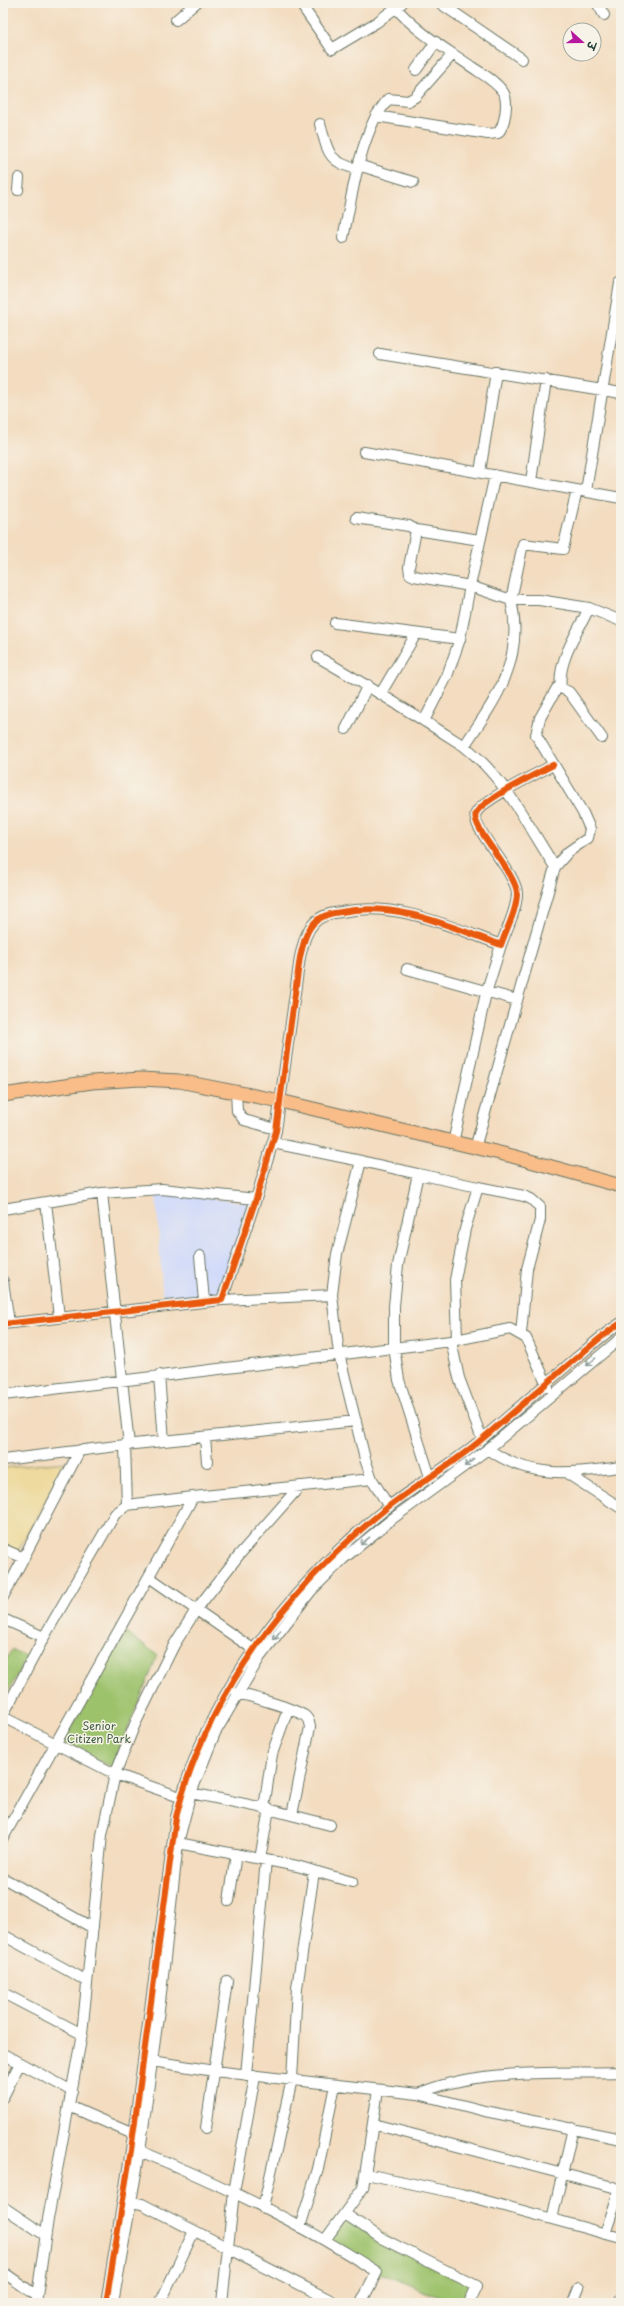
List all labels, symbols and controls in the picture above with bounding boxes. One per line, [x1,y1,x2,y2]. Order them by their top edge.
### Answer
north arrow [562,22,602,62]
text: उ [582,38,601,54]
one-way arrow [585,1358,596,1367]
one-way arrow [464,1459,475,1467]
one-way arrow [360,1537,371,1546]
one-way arrow [272,1630,281,1641]
park label: Senior Citizen Park [67,1717,131,1747]

